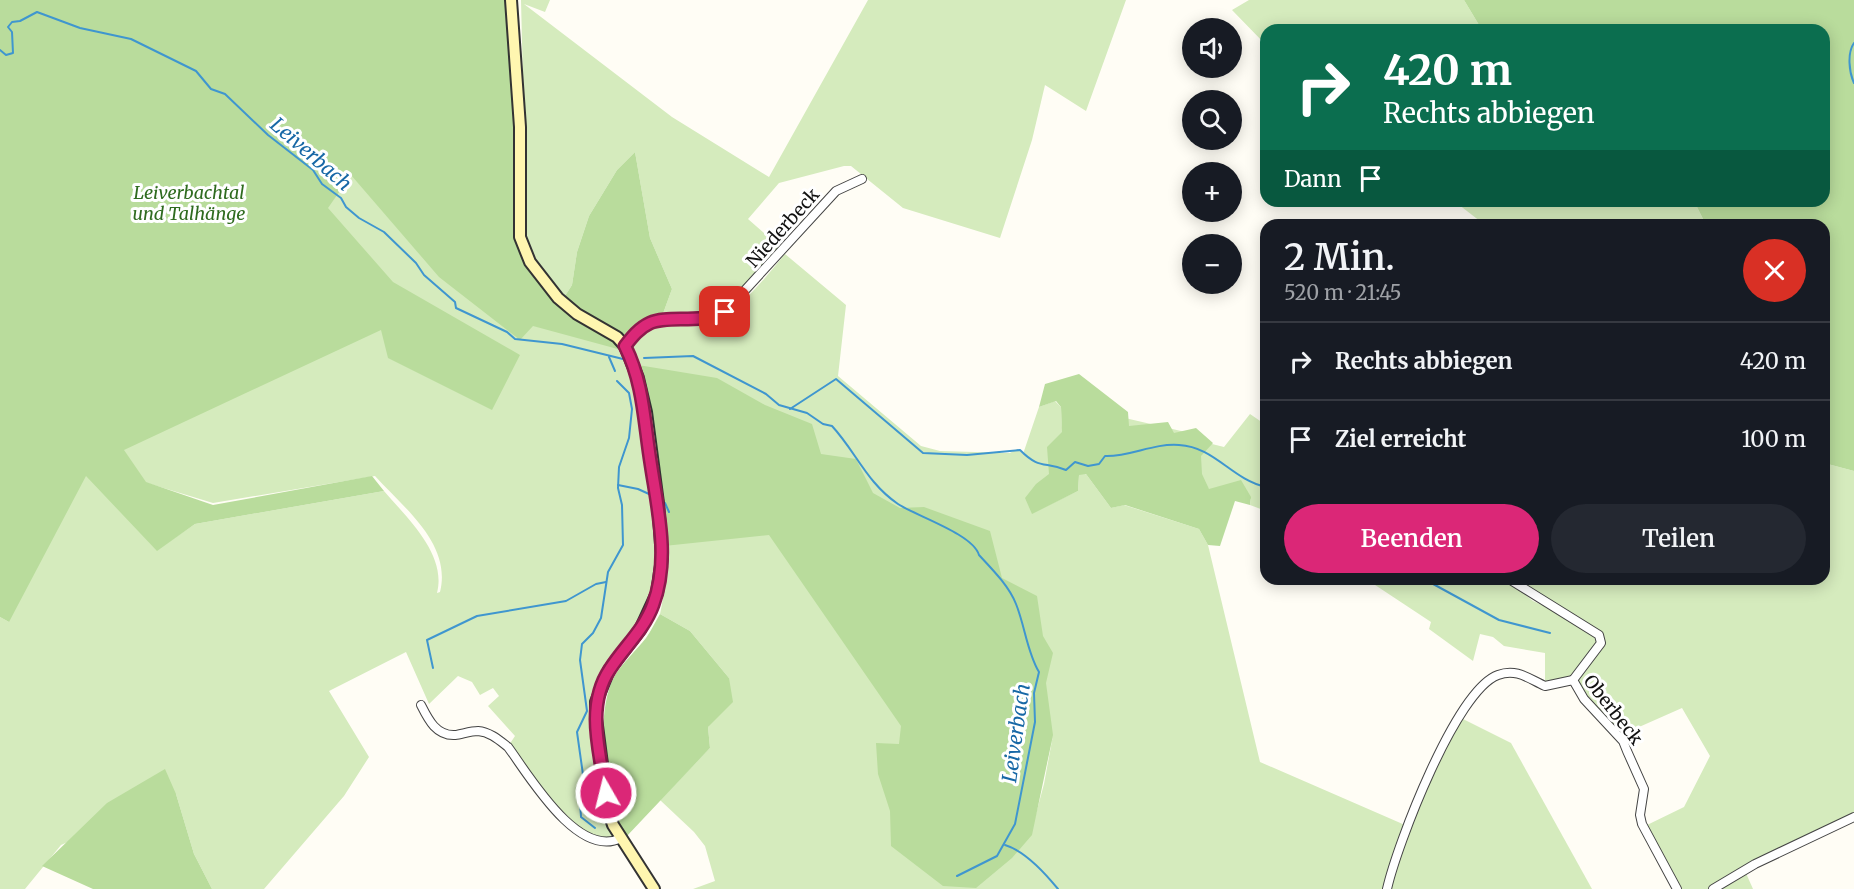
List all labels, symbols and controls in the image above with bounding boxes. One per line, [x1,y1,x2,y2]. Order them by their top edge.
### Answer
map controls [1182,18,1242,294]
button: sound [1182,18,1242,78]
text: 420 m [1383,44,1512,96]
icon: right [1284,48,1362,126]
button: search [1182,90,1242,150]
text: Rechts abbiegen [1383,96,1595,130]
water label: Leiverbach [266,112,357,196]
button: + [1182,162,1242,222]
icon: arrive [1354,162,1387,195]
text: Dann [1284,165,1342,193]
park label: Leiverbachtal und Talhänge [133,181,245,225]
street label: Niederbeck [741,183,825,272]
button: − [1182,234,1242,294]
text: 2 Min. [1284,235,1395,280]
button: close [1743,239,1806,302]
text: 520 m · 21:45 [1284,280,1402,305]
pin [699,286,750,337]
icon: arrive [708,295,741,328]
icon: right [1284,345,1317,378]
text: Rechts abbiegen [1335,347,1512,375]
text: 420 m [1740,347,1806,375]
icon: arrive [1284,423,1317,456]
text: Ziel erreicht [1335,425,1466,453]
text: 100 m [1741,425,1806,453]
button: Beenden [1284,504,1539,573]
button: Teilen [1551,504,1806,573]
street label: Oberbeck [1579,670,1648,750]
water label: Leiverbach [996,682,1035,784]
position arrow [574,761,638,825]

